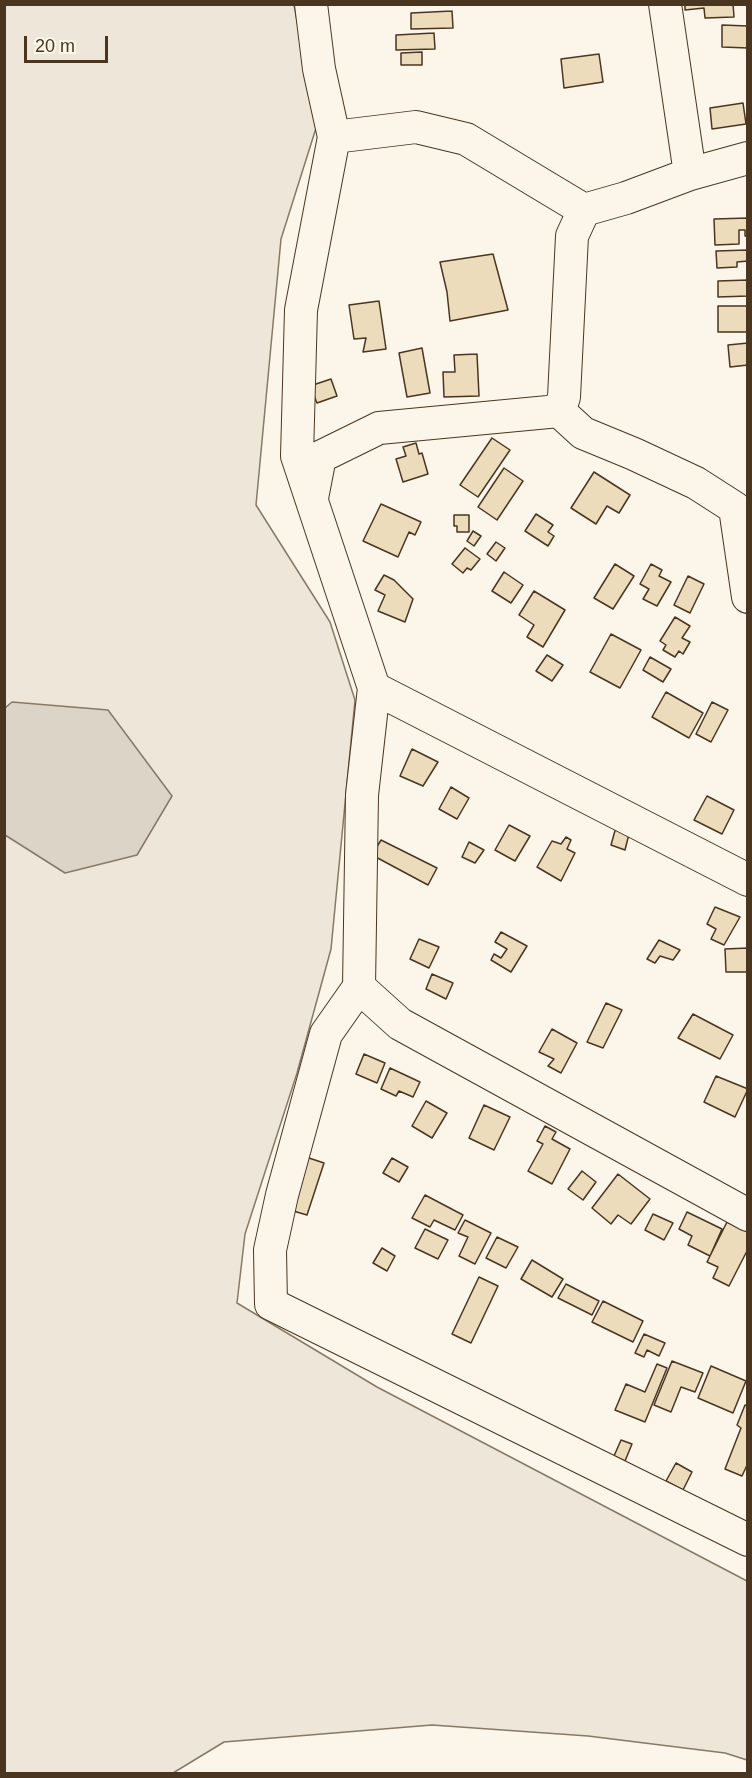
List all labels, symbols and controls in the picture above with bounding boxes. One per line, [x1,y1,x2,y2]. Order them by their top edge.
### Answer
scale bar [27,24,111,62]
text: 20 m [35,36,75,56]

